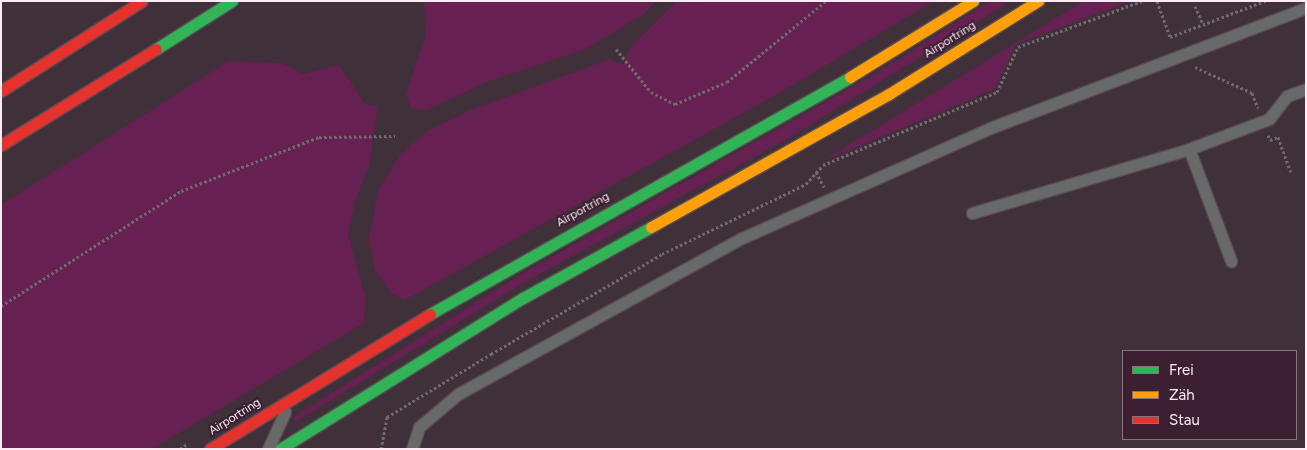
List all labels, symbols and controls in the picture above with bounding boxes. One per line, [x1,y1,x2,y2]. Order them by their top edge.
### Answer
street label: Airportring [922,18,978,62]
street label: Airportring [554,190,612,230]
legend [1122,350,1297,440]
text: Frei [1169,361,1194,379]
text: Zäh [1169,386,1195,404]
street label: Airportring [207,395,263,439]
text: Stau [1169,411,1200,429]

